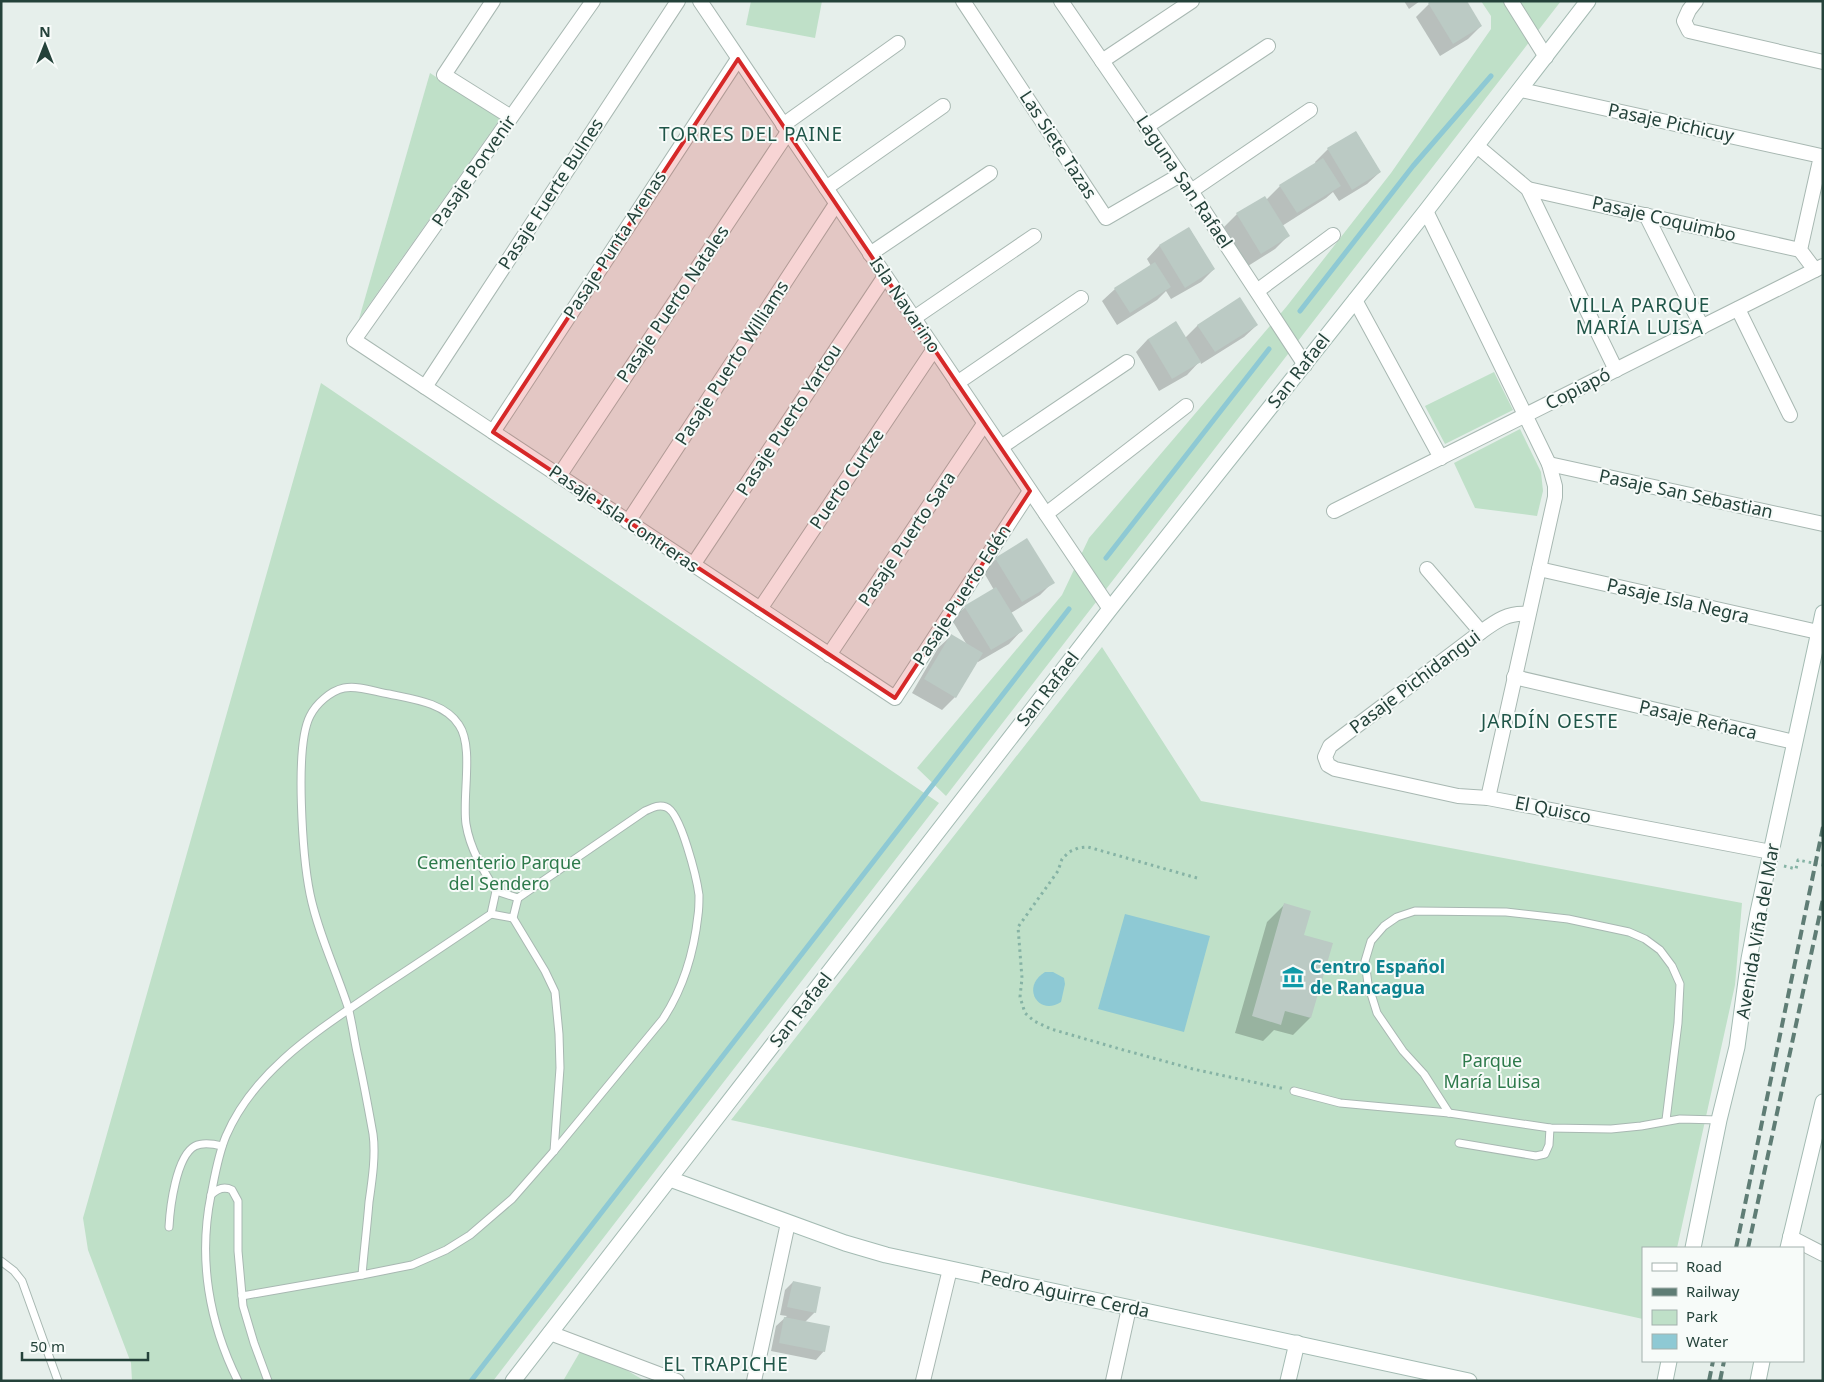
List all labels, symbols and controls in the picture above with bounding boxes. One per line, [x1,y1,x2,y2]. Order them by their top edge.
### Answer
north arrow [20,20,70,70]
text: N [39,22,51,41]
street label: Las Siete Tazas [1015,86,1103,203]
street label: Pasaje Pichicuy [1606,97,1737,147]
street label: Pasaje Porvenir [426,109,521,231]
street label: Laguna San Rafael [1131,110,1238,253]
street label: Pasaje Fuerte Bulnes [492,113,608,274]
district label: TORRES DEL PAINE [659,121,843,147]
street label: Pasaje Punta Arenas [557,166,671,323]
street label: Pasaje Coquimbo [1590,190,1739,246]
street label: Pasaje Puerto Natales [611,220,734,387]
street label: Isla Navarino [865,252,947,357]
street label: Pasaje Puerto Williams [669,276,793,449]
district label: VILLA PARQUE MARÍA LUISA [1570,292,1710,340]
street label: San Rafael [1262,328,1335,413]
street label: Pasaje Puerto Yartou [730,339,846,500]
street label: Copiapó [1541,362,1614,415]
street label: Puerto Curtze [804,423,889,534]
street label: Pasaje Isla Contreras [545,459,704,577]
street label: Pasaje San Sebastian [1597,463,1775,523]
street label: Pasaje Puerto Sara [852,466,960,611]
street label: Pasaje Puerto Edén [907,519,1016,669]
street label: Pasaje Isla Negra [1605,572,1752,628]
street label: Pasaje Pichidangui [1344,624,1485,738]
street label: San Rafael [1011,646,1084,731]
street label: Pasaje Reñaca [1637,694,1760,744]
district label: JARDÍN OESTE [1479,708,1619,734]
street label: El Quisco [1513,790,1593,828]
street label: Avenida Viña del Mar [1730,840,1784,1021]
park label: Cementerio Parque del Sendero [417,850,581,895]
place label: Centro Español de Rancagua [1310,954,1445,999]
museum icon: Centro Español de Rancagua [1280,964,1306,990]
street label: San Rafael [764,967,837,1052]
park label: Parque María Luisa [1443,1048,1541,1093]
legend [1642,1247,1804,1362]
text: Road [1686,1256,1722,1276]
street label: Pedro Aguirre Cerda [978,1263,1152,1323]
text: Railway [1686,1281,1740,1301]
text: Park [1686,1306,1718,1326]
scale bar [22,1330,149,1362]
text: Water [1686,1331,1728,1351]
text: 50 m [30,1336,65,1356]
district label: EL TRAPICHE [663,1351,789,1377]

